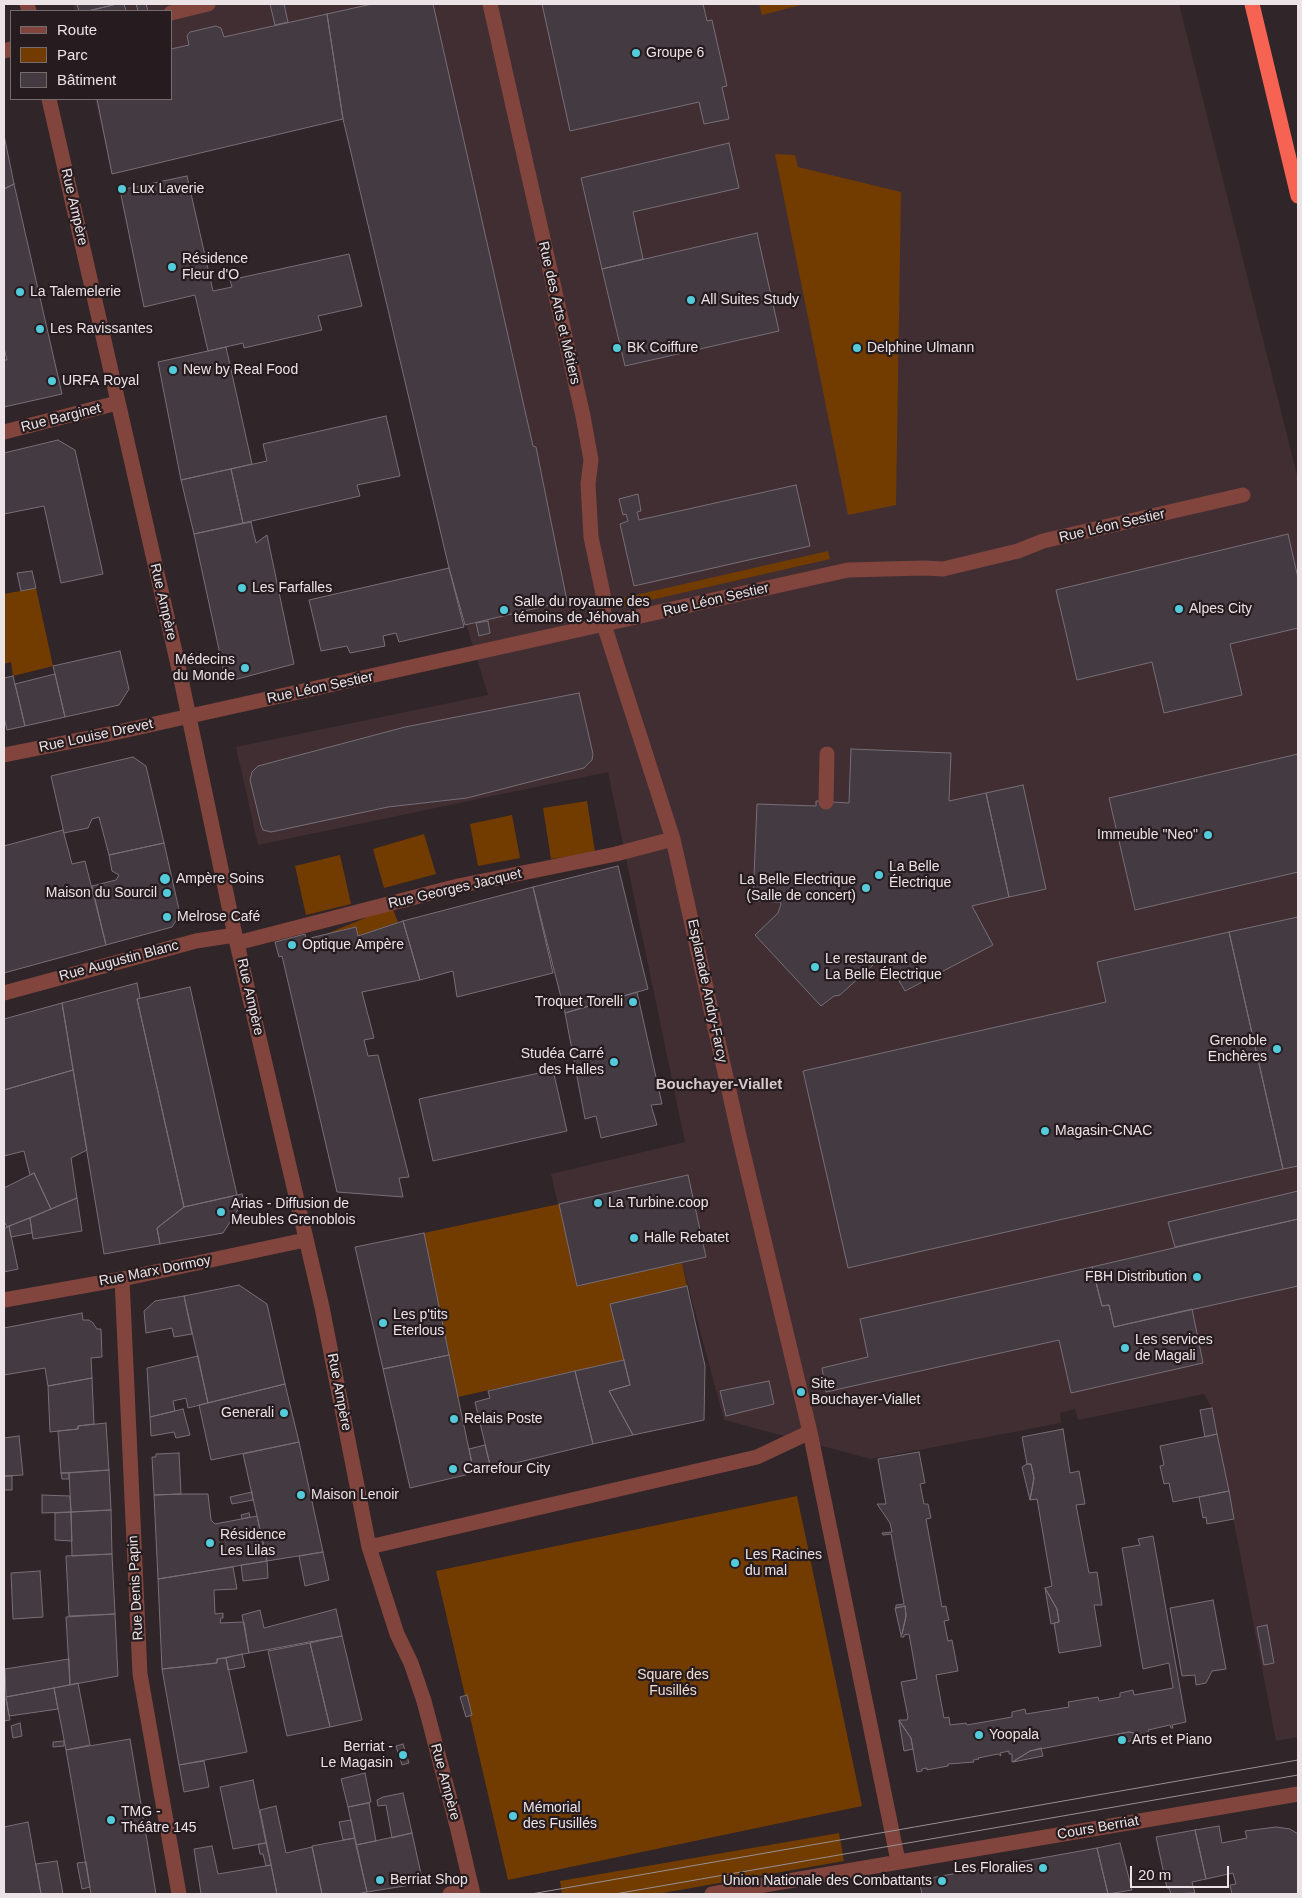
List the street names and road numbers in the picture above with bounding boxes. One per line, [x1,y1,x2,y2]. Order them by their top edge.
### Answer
street label: Rue Ampère [57,167,91,247]
street label: Rue des Arts et Métiers [534,240,584,386]
street label: Rue Barginet [19,400,103,436]
street label: Rue Léon Sestier [1057,506,1167,546]
street label: Rue Ampère [146,562,180,642]
street label: Rue Léon Sestier [661,580,771,620]
street label: Rue Léon Sestier [265,669,375,707]
street label: Rue Louise Drevet [38,716,154,756]
street label: Rue Georges Jacquet [387,865,523,913]
street label: Esplanade Andry-Farcy [684,918,730,1064]
street label: Rue Augustin Blanc [57,937,181,985]
street label: Rue Ampère [233,957,267,1037]
street label: Rue Marx Dormoy [98,1252,212,1290]
street label: Rue Ampère [323,1352,355,1432]
street label: Rue Denis Papin [125,1535,147,1641]
street label: Rue Ampère [427,1742,463,1822]
street label: Cours Berriat [1056,1813,1140,1843]

